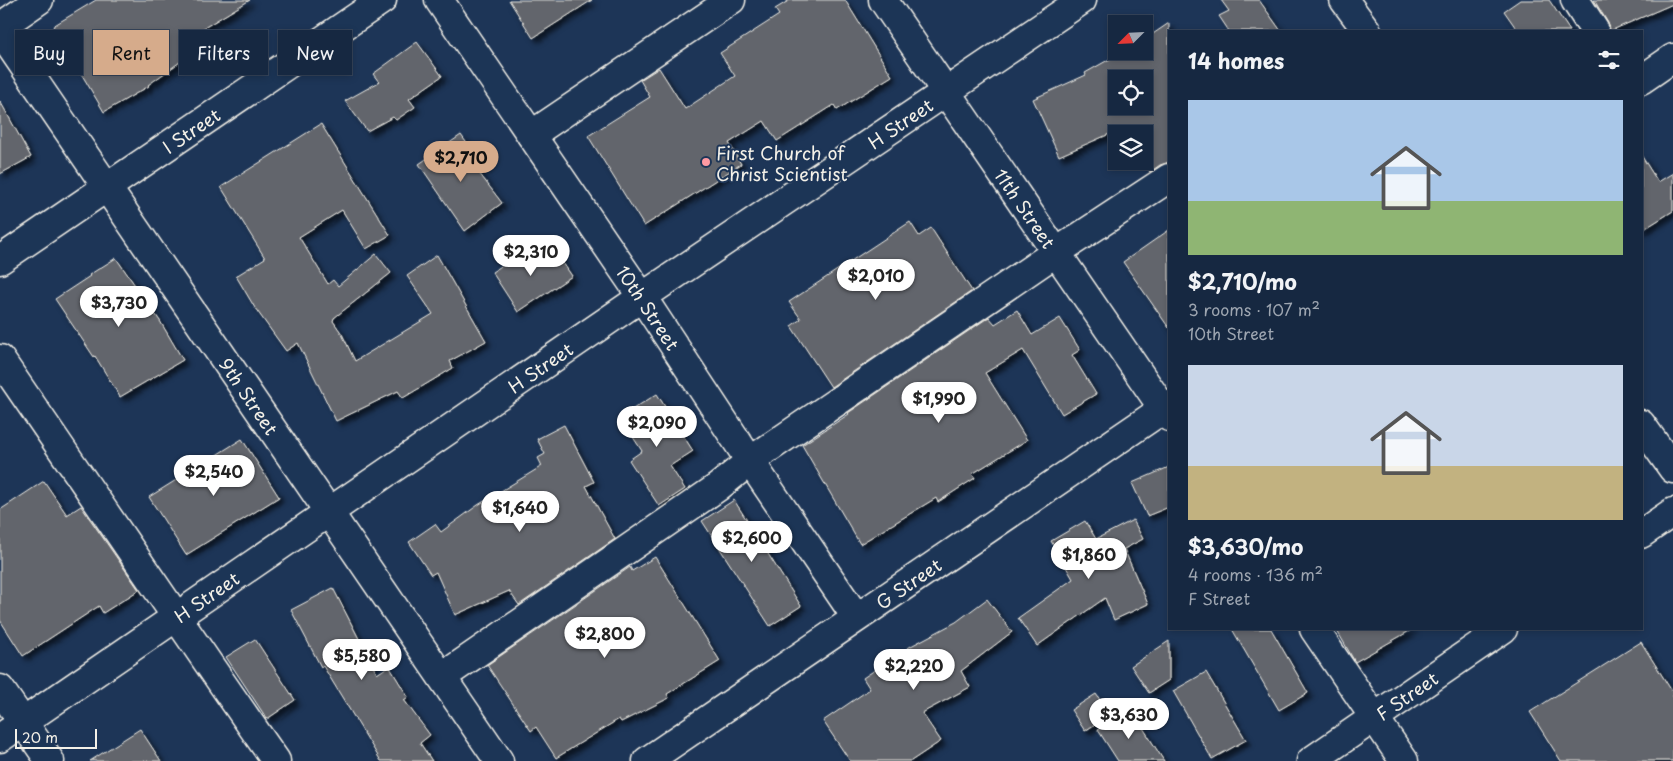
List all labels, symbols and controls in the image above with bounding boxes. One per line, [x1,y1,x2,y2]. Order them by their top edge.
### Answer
north arrow [1108,15,1152,60]
map controls [1108,15,1153,170]
chip: Buy [15,30,83,75]
chip: Rent [93,30,169,75]
chip: Filters [179,30,268,75]
chip: New [278,30,352,75]
text: 14 homes [1188,44,1284,76]
icon: filters [1595,46,1623,74]
button: locate [1108,70,1153,115]
street label: H Street [862,91,938,155]
street label: I Street [157,101,225,159]
button: layers [1108,125,1153,170]
icon: home [1361,133,1451,223]
place label: First Church of Christ Scientist [716,139,848,187]
pin: $2,710 [420,140,502,183]
text: $2,710 [435,145,487,169]
marker: First Church of Christ Scientist [700,156,712,168]
street label: 11th Street [988,162,1063,253]
pin: $2,310 [490,234,572,277]
text: $2,310 [504,239,558,263]
pin: $2,010 [835,258,917,301]
street label: 10th Street [610,260,687,355]
text: $2,010 [848,263,904,287]
text: $2,710/mo [1188,265,1297,297]
pin: $3,730 [78,286,160,328]
text: $3,730 [91,290,147,314]
text: 3 rooms · 107 m² [1188,297,1320,321]
text: 10th Street [1188,321,1274,345]
street label: H Street [502,335,578,399]
street label: 9th Street [213,352,285,440]
pin: $1,990 [898,382,980,424]
text: $1,990 [913,386,965,410]
icon: home [1361,398,1451,488]
pin: $2,090 [616,406,698,448]
text: $2,090 [628,410,686,434]
pin: $2,540 [173,454,255,497]
text: $2,540 [185,459,243,483]
pin: $1,640 [479,490,561,533]
text: $1,640 [492,495,548,519]
pin: $2,600 [711,520,793,563]
text: $2,600 [722,525,782,549]
text: $3,630/mo [1188,530,1303,562]
pin: $1,860 [1048,538,1130,580]
text: $1,860 [1062,542,1116,566]
street label: G Street [870,551,946,615]
text: 4 rooms · 136 m² [1188,562,1323,586]
street label: H Street [168,564,244,628]
text: F Street [1188,586,1250,610]
pin: $2,800 [564,616,646,659]
text: $2,800 [575,621,635,645]
pin: $5,580 [321,638,403,681]
text: $5,580 [334,643,390,667]
pin: $2,220 [873,648,955,691]
text: $2,220 [885,653,943,677]
street label: F Street [1370,664,1443,726]
pin: $3,630 [1088,698,1170,740]
text: $3,630 [1100,702,1158,726]
scale bar [15,726,98,749]
text: 20 m [22,727,58,748]

